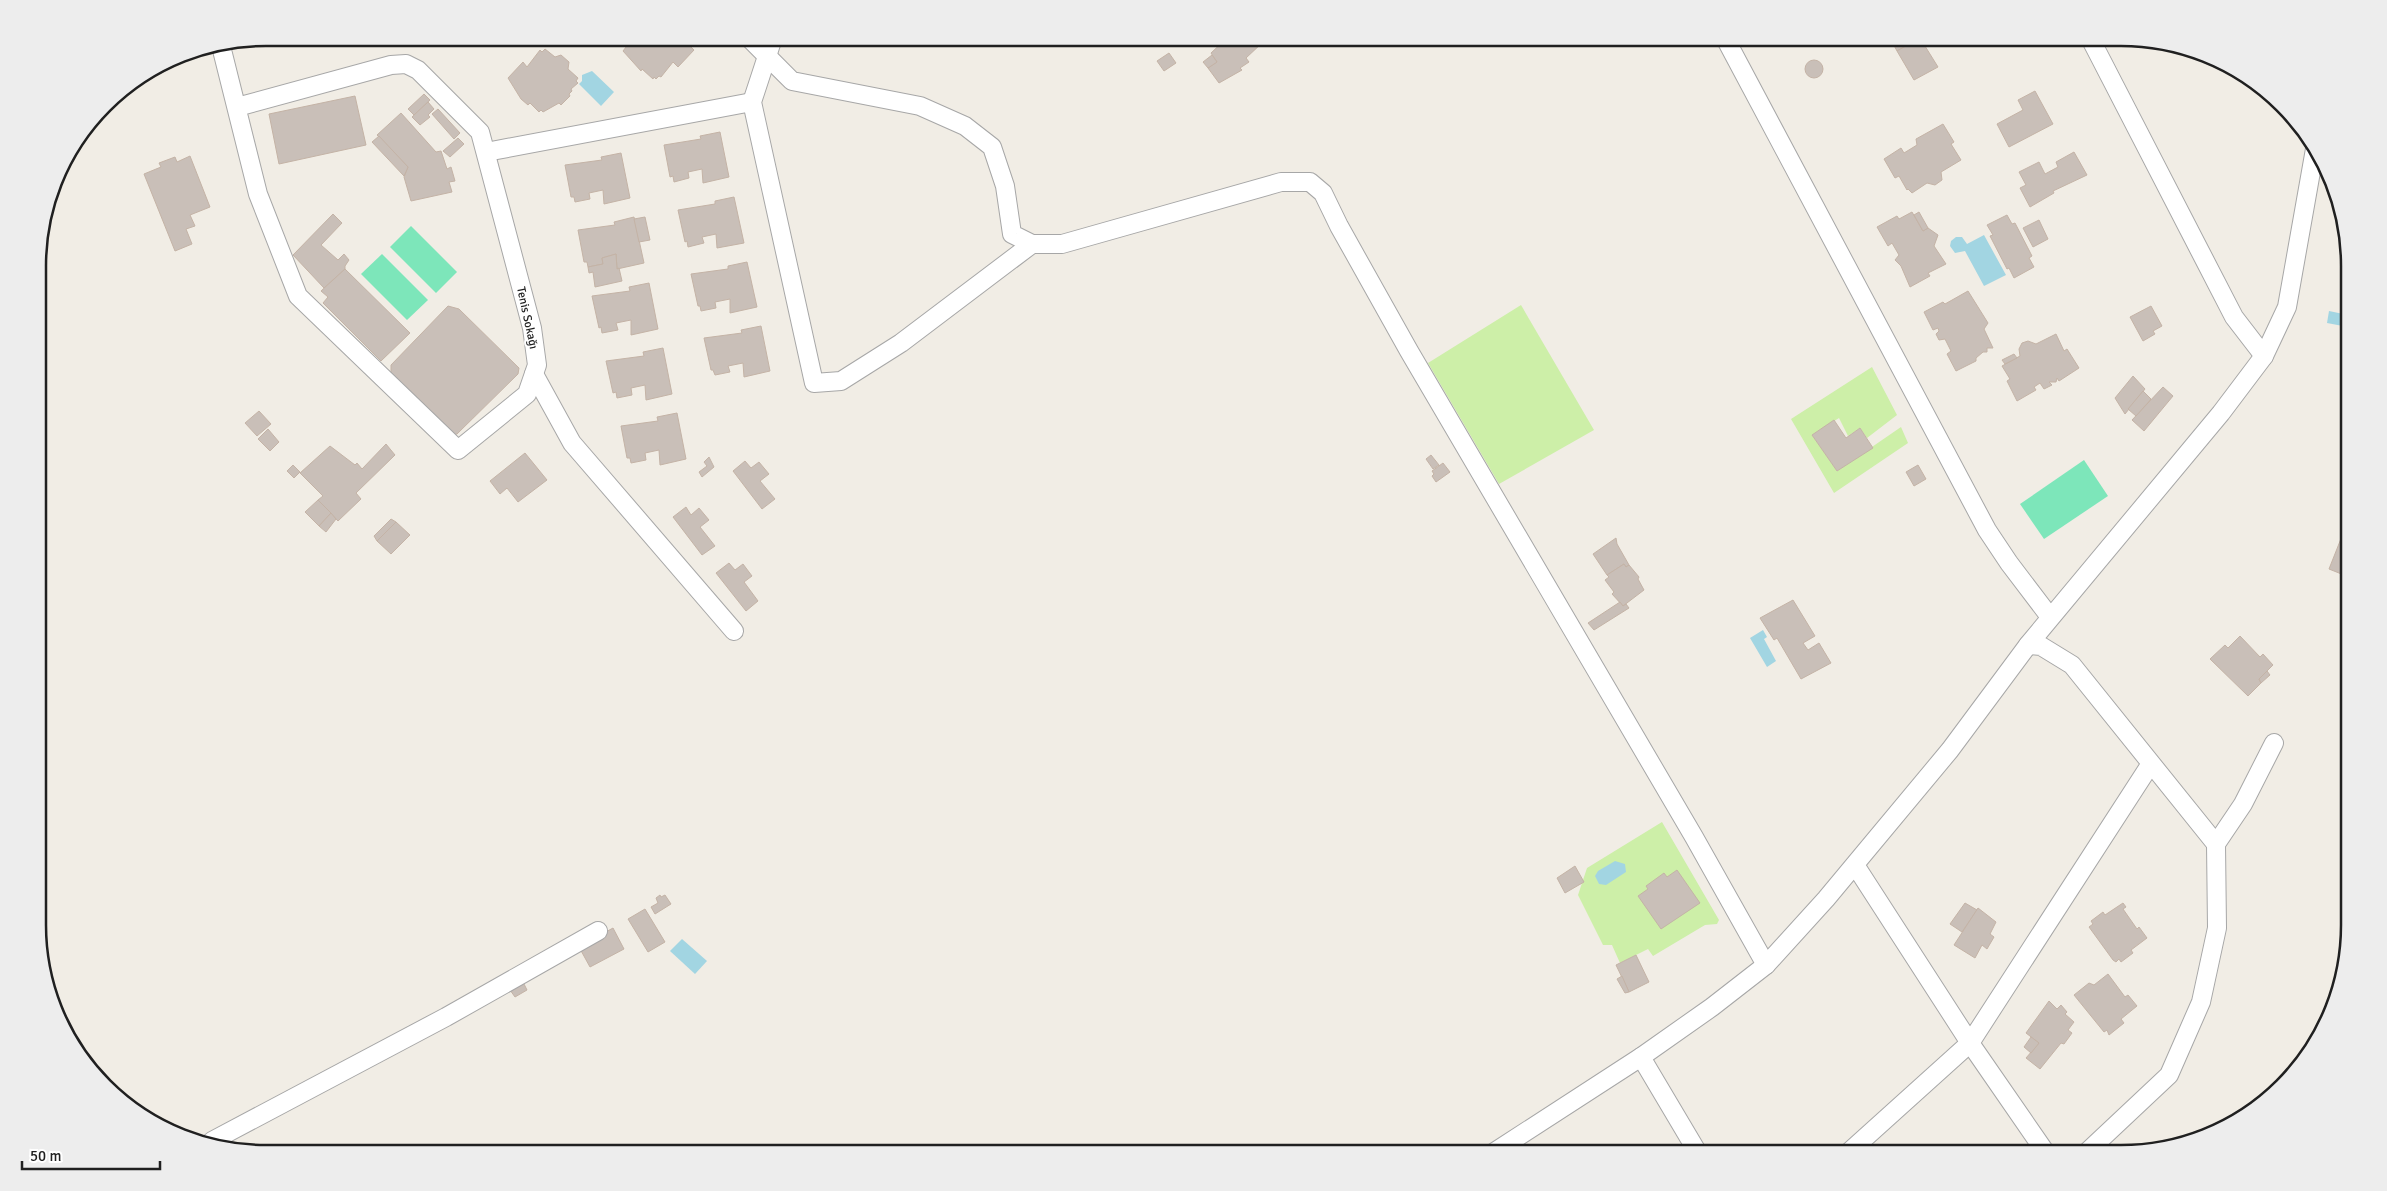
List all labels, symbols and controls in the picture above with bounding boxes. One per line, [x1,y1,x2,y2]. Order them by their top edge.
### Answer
street label: Tenis Sokağı [513,286,541,350]
scale bar [22,1138,160,1170]
text: 50 m [30,1147,61,1165]

